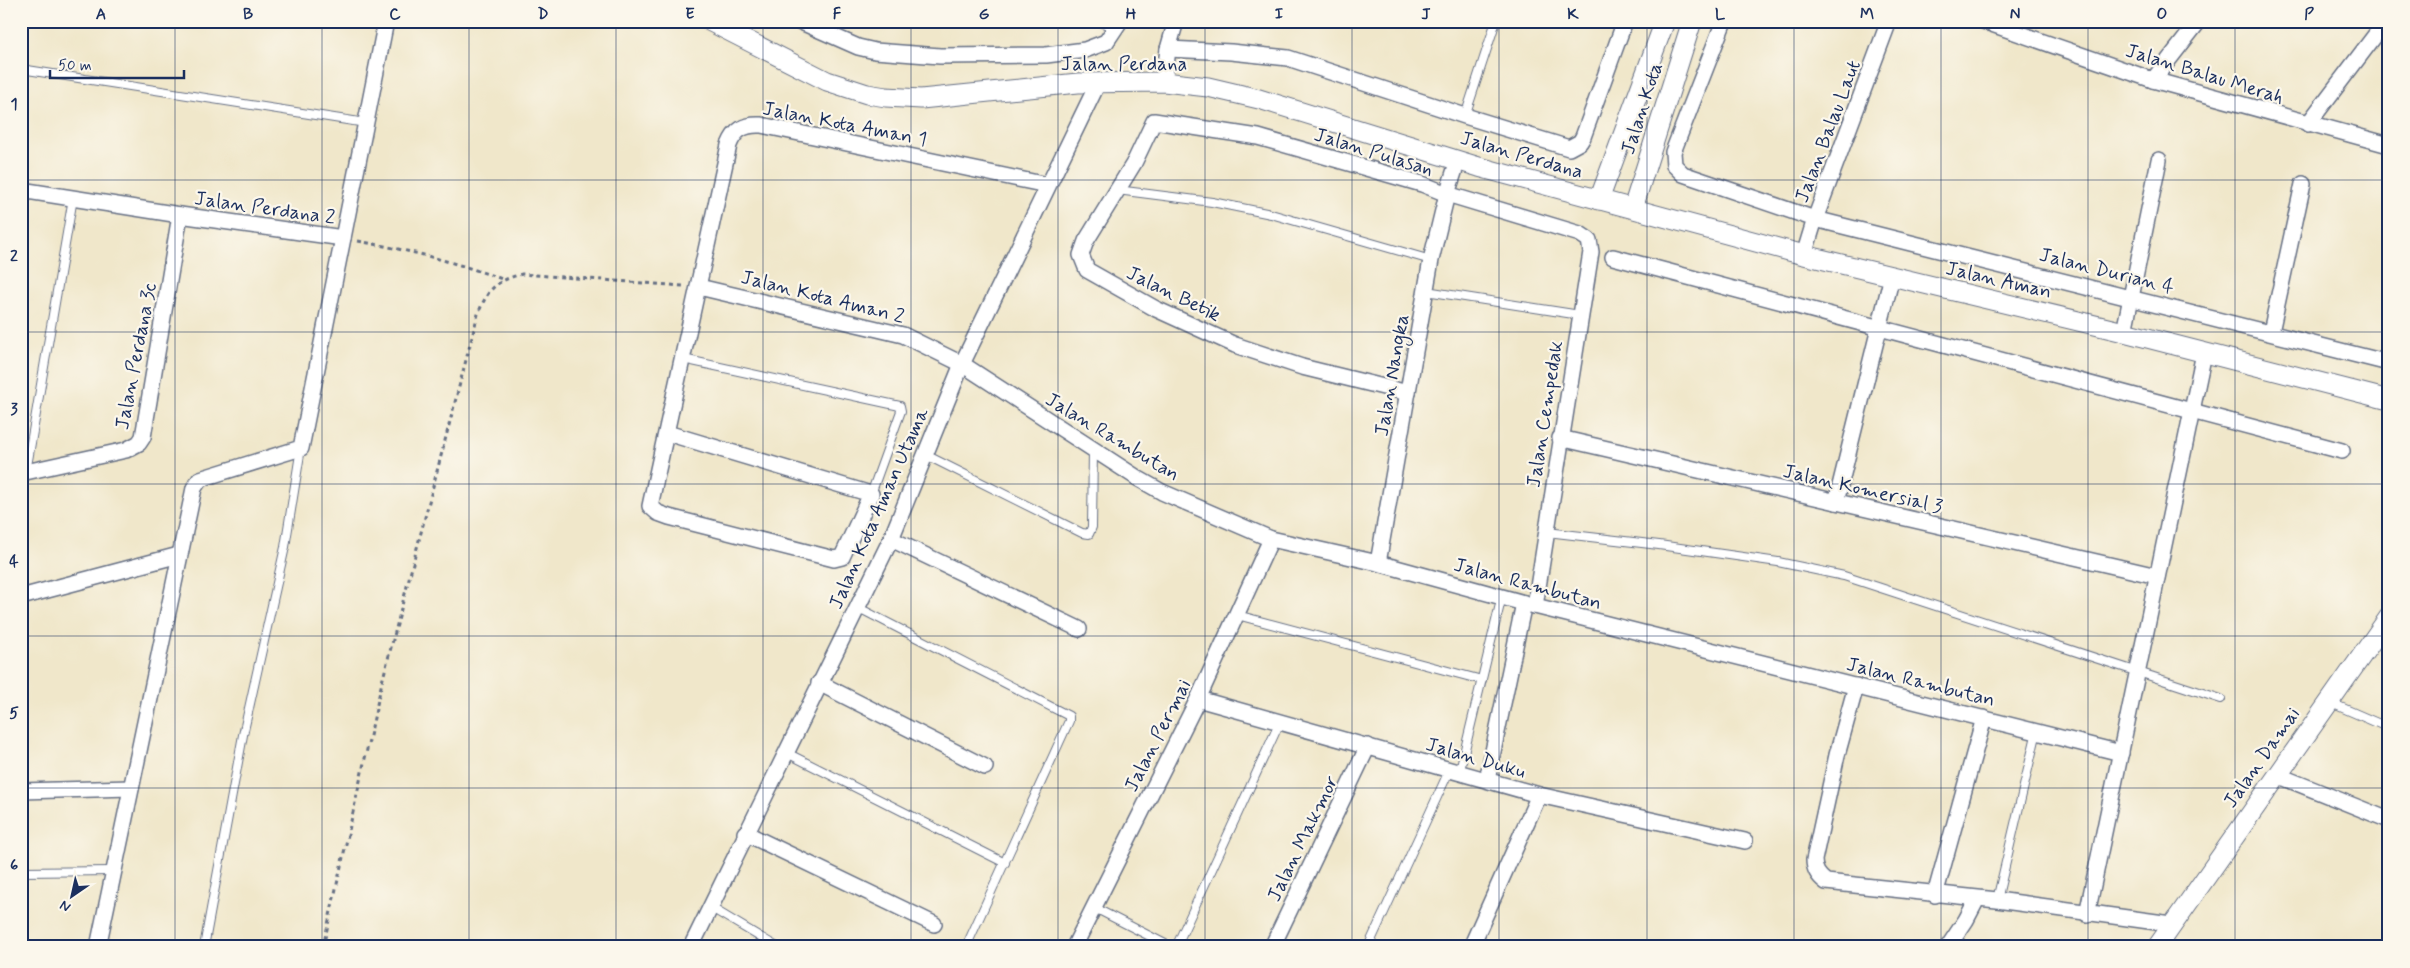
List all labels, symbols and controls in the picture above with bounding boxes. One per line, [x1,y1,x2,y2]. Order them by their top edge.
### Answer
text: A [96,4,106,25]
text: B [243,4,253,25]
text: C [389,4,401,25]
text: D [537,4,549,25]
text: E [685,4,695,25]
text: F [833,4,842,25]
text: G [979,4,990,25]
text: H [1126,4,1137,25]
text: I [1275,4,1284,25]
text: J [1421,4,1431,25]
text: K [1567,4,1579,25]
text: L [1715,4,1726,25]
text: M [1860,4,1874,25]
text: N [2010,4,2020,25]
text: O [2157,4,2168,25]
text: P [2304,4,2314,25]
street label: Jalan Balau Merah [2122,38,2287,111]
scale bar [50,48,184,80]
street label: Jalan Perdana [1061,51,1187,78]
text: 50 m [58,56,92,76]
street label: Jalan Balau Laut [1789,56,1868,207]
street label: Jalan Kota [1615,59,1670,158]
text: 1 [10,94,18,115]
street label: Jalan Kota Aman 1 [760,95,929,154]
street label: Jalan Pulasan [1311,122,1436,183]
street label: Jalan Perdana [1457,125,1586,186]
street label: Jalan Perdana 2 [193,185,337,232]
street label: Jalan Durian 4 [2036,242,2177,301]
text: 2 [10,246,18,267]
street label: Jalan Aman [1943,255,2054,306]
street label: Jalan Betik [1122,260,1225,329]
street label: Jalan Kota Aman 2 [738,264,907,331]
street label: Jalan Perdana 3c [109,281,164,432]
street label: Jalan Nangka [1368,312,1417,439]
street label: Jalan Cempedak [1521,339,1570,490]
street label: Jalan Rambutan [1040,387,1184,488]
text: 3 [10,399,18,420]
street label: Jalan Kota Aman Utama [823,403,936,613]
street label: Jalan Komersial 3 [1780,458,1945,521]
text: 4 [9,551,19,572]
street label: Jalan Rambutan [1451,552,1605,617]
street label: Jalan Rambutan [1844,651,1998,714]
street label: Jalan Permai [1118,675,1198,797]
street label: Jalan Damai [2218,702,2307,814]
text: 5 [9,703,19,724]
street label: Jalan Duku [1423,731,1529,786]
street label: Jalan Makmor [1261,771,1346,906]
text: 6 [10,855,18,876]
north arrow [48,870,98,920]
text: N [56,896,74,916]

